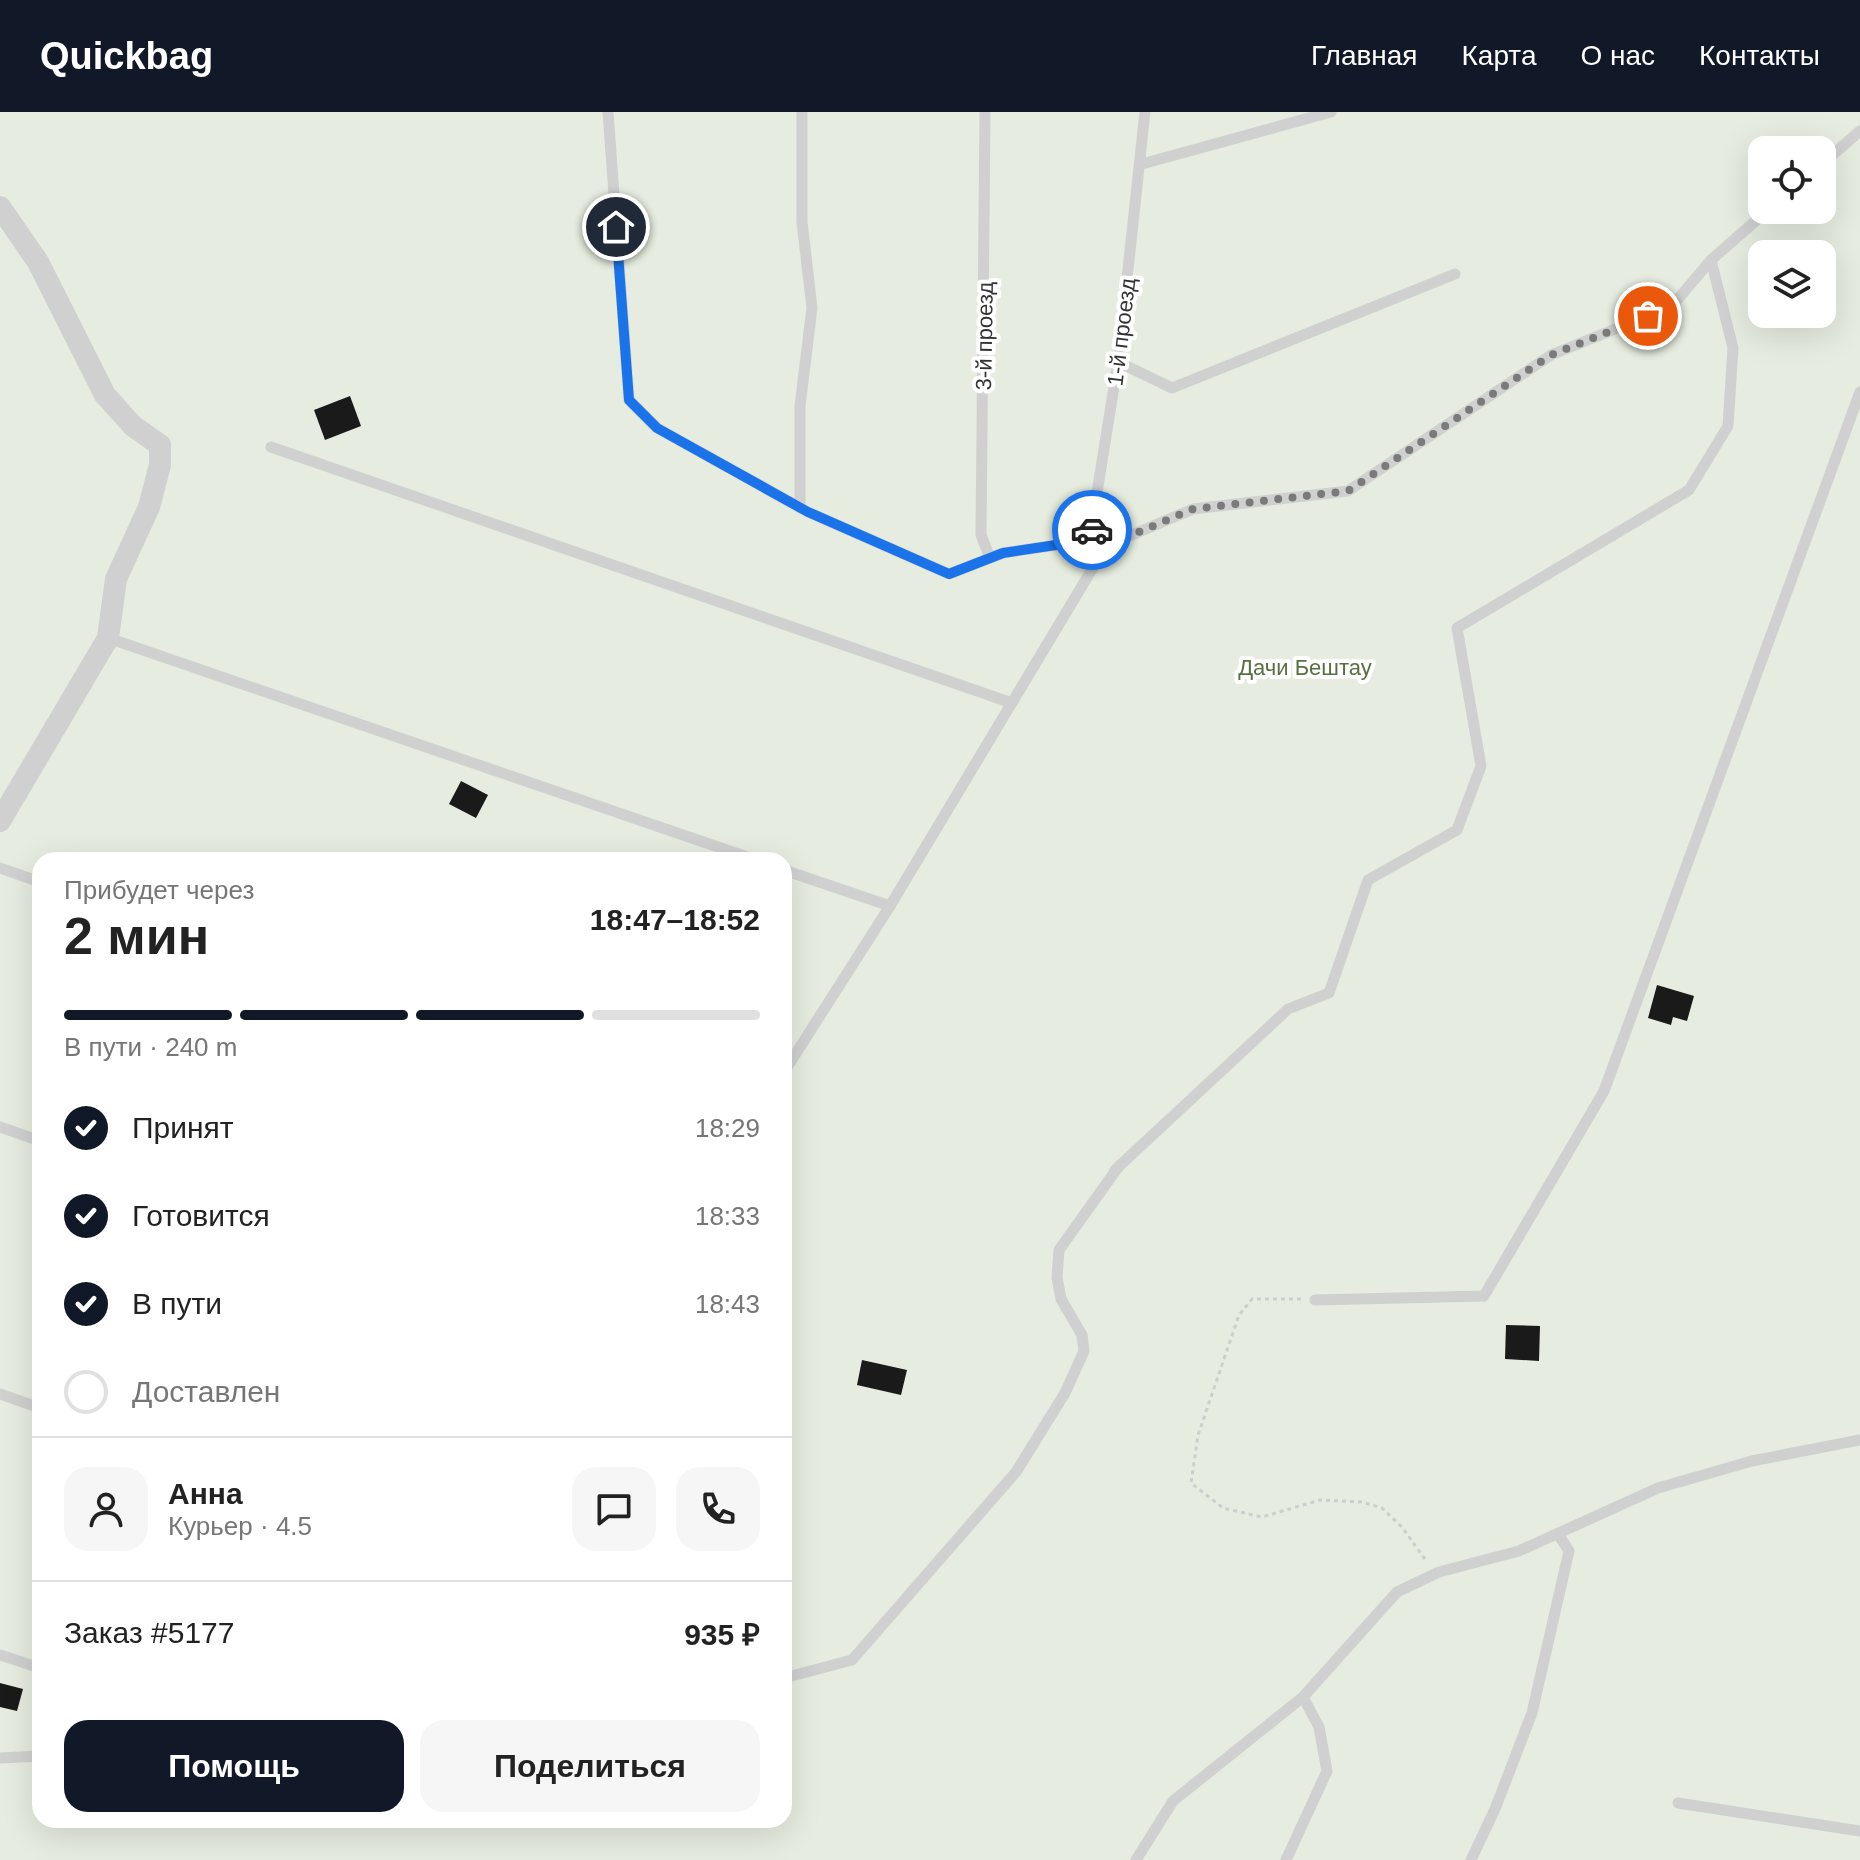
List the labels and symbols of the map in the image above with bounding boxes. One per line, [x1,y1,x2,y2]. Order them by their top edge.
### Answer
pin [582,193,650,261]
street label: 1-й проезд [1102,277,1141,387]
street label: 3-й проезд [971,281,998,390]
pin [1614,282,1682,350]
courier [1052,490,1132,570]
park label: Дачи Бештау [1238,655,1372,680]

